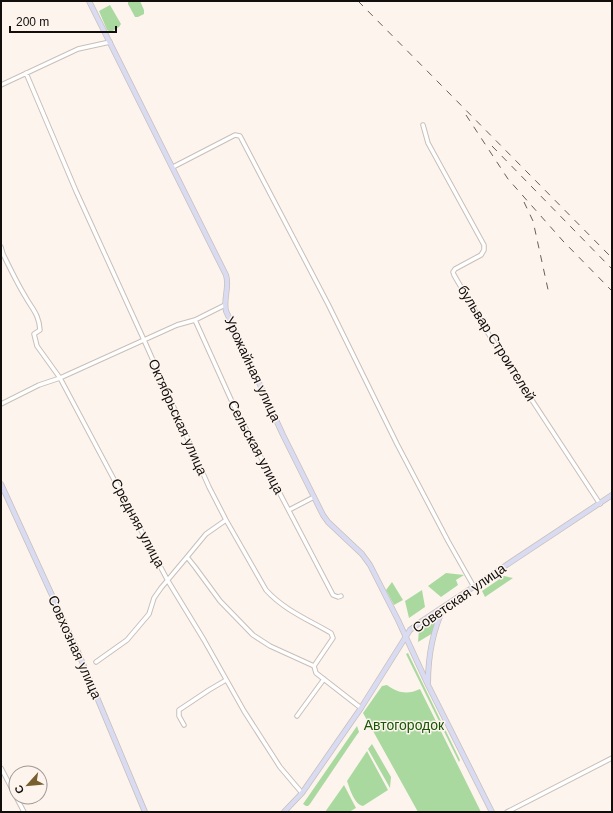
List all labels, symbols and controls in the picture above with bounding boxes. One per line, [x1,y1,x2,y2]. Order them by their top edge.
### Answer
scale bar [10,8,116,34]
text: 200 m [16,15,49,29]
street label: бульвар Строителей [455,282,539,404]
street label: Урожайная улица [222,314,284,424]
street label: Октябрьская улица [145,356,211,478]
street label: Сельская улица [225,397,288,497]
street label: Средняя улица [108,476,168,571]
street label: Советская улица [409,560,509,636]
street label: Совхозная улица [45,593,105,701]
park label: Автогородок [364,717,445,733]
north arrow [8,765,48,805]
text: С [12,783,26,796]

